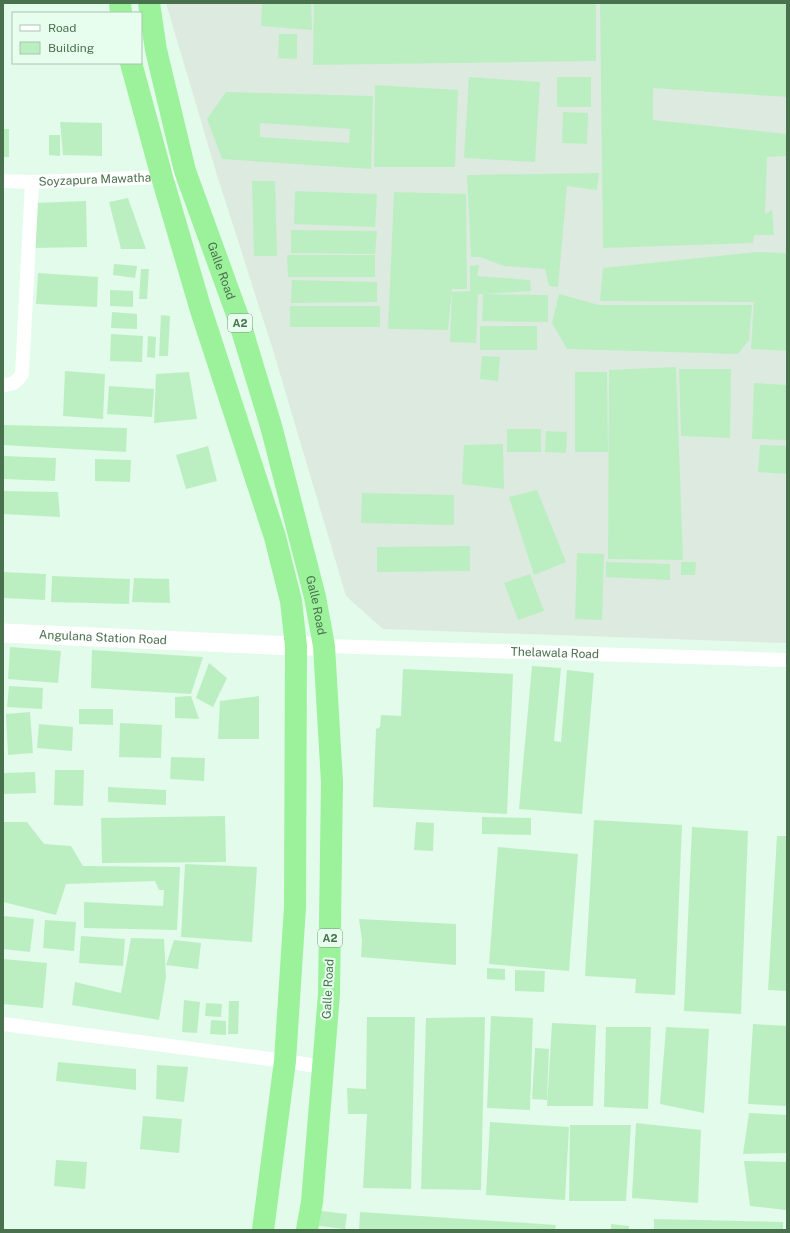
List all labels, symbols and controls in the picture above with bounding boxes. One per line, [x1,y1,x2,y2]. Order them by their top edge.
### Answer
legend [12,12,142,64]
text: Road [48,21,76,35]
text: Building [48,41,94,55]
street label: Soyzapura Mawatha [38,170,152,189]
street label: Galle Road [204,240,238,301]
road number: A2 [228,314,252,332]
street label: Galle Road [303,574,329,636]
street label: Angulana Station Road [39,628,167,647]
street label: Thelawala Road [511,645,599,661]
road number: A2 [318,929,342,947]
street label: Galle Road [319,959,337,1019]

